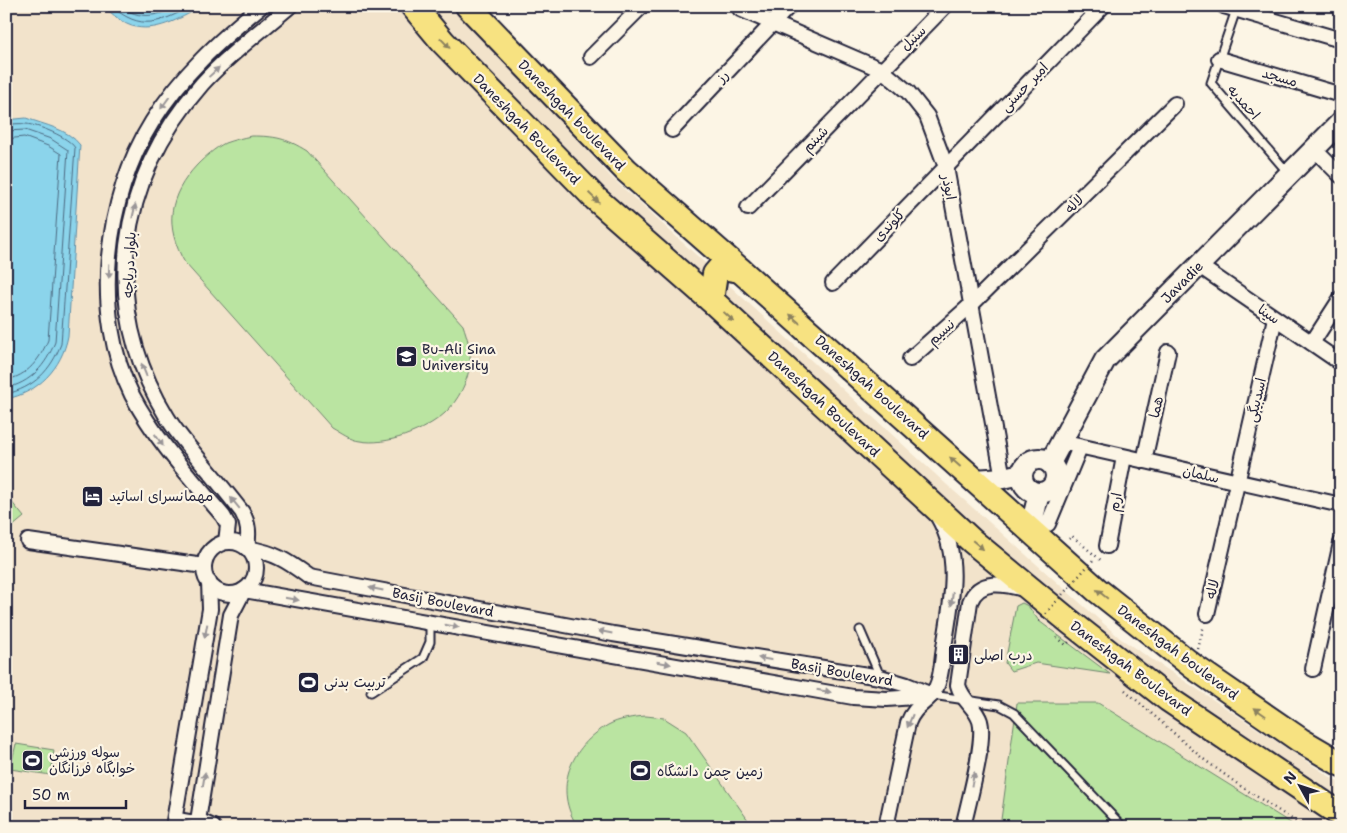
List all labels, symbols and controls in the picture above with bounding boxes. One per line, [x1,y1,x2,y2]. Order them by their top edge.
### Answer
street label: سنبل [896,21,930,55]
one-way arrow [439,37,451,49]
street label: Daneshgah boulevard [514,56,630,174]
street label: امیر حسنی [996,59,1052,115]
street label: مسجد [1260,63,1300,91]
one-way arrow [208,66,220,78]
street label: رز [711,66,732,87]
street label: Daneshgah Boulevard [469,70,585,188]
street label: احمدیه [1224,81,1264,123]
one-way arrow [160,96,170,110]
street label: شبنم [798,122,833,157]
street label: ابوذر [937,172,960,201]
street label: لاله [1061,191,1087,217]
one-way arrow [588,192,600,204]
one-way arrow [130,203,138,218]
street label: کلوندی [869,205,909,245]
street label: بلوار دریاچه [118,231,141,299]
street label: Javadie [1157,257,1207,307]
one-way arrow [104,263,112,279]
street label: سینا [1254,300,1284,328]
one-way arrow [723,311,735,323]
one-way arrow [789,313,801,325]
street label: نسیم [924,315,960,350]
street label: Daneshgah boulevard [811,331,933,443]
place label: Bu-Ali Sina University [422,340,496,374]
school or university icon: Bu-Ali Sina University [394,345,418,369]
street label: Daneshgah Boulevard [764,347,884,461]
one-way arrow [140,362,148,377]
street label: اسدبیگی [1242,376,1270,424]
street label: هما [1145,394,1167,420]
one-way arrow [154,433,164,447]
one-way arrow [950,456,962,468]
street label: سلمان [1181,461,1221,487]
hotel icon: مهمانسرای اساتید [81,484,105,508]
place label: مهمانسرای اساتید [109,487,213,505]
street label: ارم [1104,491,1128,513]
one-way arrow [230,497,241,510]
one-way arrow [971,540,984,551]
street label: لاله [1201,577,1223,601]
street label: Basij Boulevard [391,583,495,621]
one-way arrow [368,585,384,593]
one-way arrow [1096,589,1109,600]
one-way arrow [948,592,956,608]
one-way arrow [284,595,300,603]
street label: Daneshgah boulevard [1114,601,1242,704]
street label: Daneshgah Boulevard [1067,617,1195,720]
one-way arrow [445,622,461,630]
one-way arrow [202,623,210,639]
one-way arrow [596,628,612,636]
building icon: درب اصلی [946,643,970,667]
place label: درب اصلی [974,646,1033,664]
one-way arrow [757,654,773,662]
street label: Basij Boulevard [790,654,894,690]
one-way arrow [656,660,672,668]
sports icon: تربیت بدنی [296,670,320,694]
place label: تربیت بدنی [324,673,386,691]
one-way arrow [816,688,832,696]
one-way arrow [1253,707,1267,717]
one-way arrow [905,713,913,728]
place label: سوله ورزشی خوابگاه فرزانگان [49,743,135,777]
sports icon: سوله ورزشی خوابگاه فرزانگان [21,748,45,772]
sports icon: زمین چمن دانشگاه [629,759,653,783]
north arrow [1274,760,1324,810]
place label: زمین چمن دانشگاه [657,762,763,781]
text: N [1280,768,1301,788]
one-way arrow [201,770,209,786]
one-way arrow [969,771,977,787]
scale bar [25,778,126,810]
text: 50 m [32,785,70,805]

